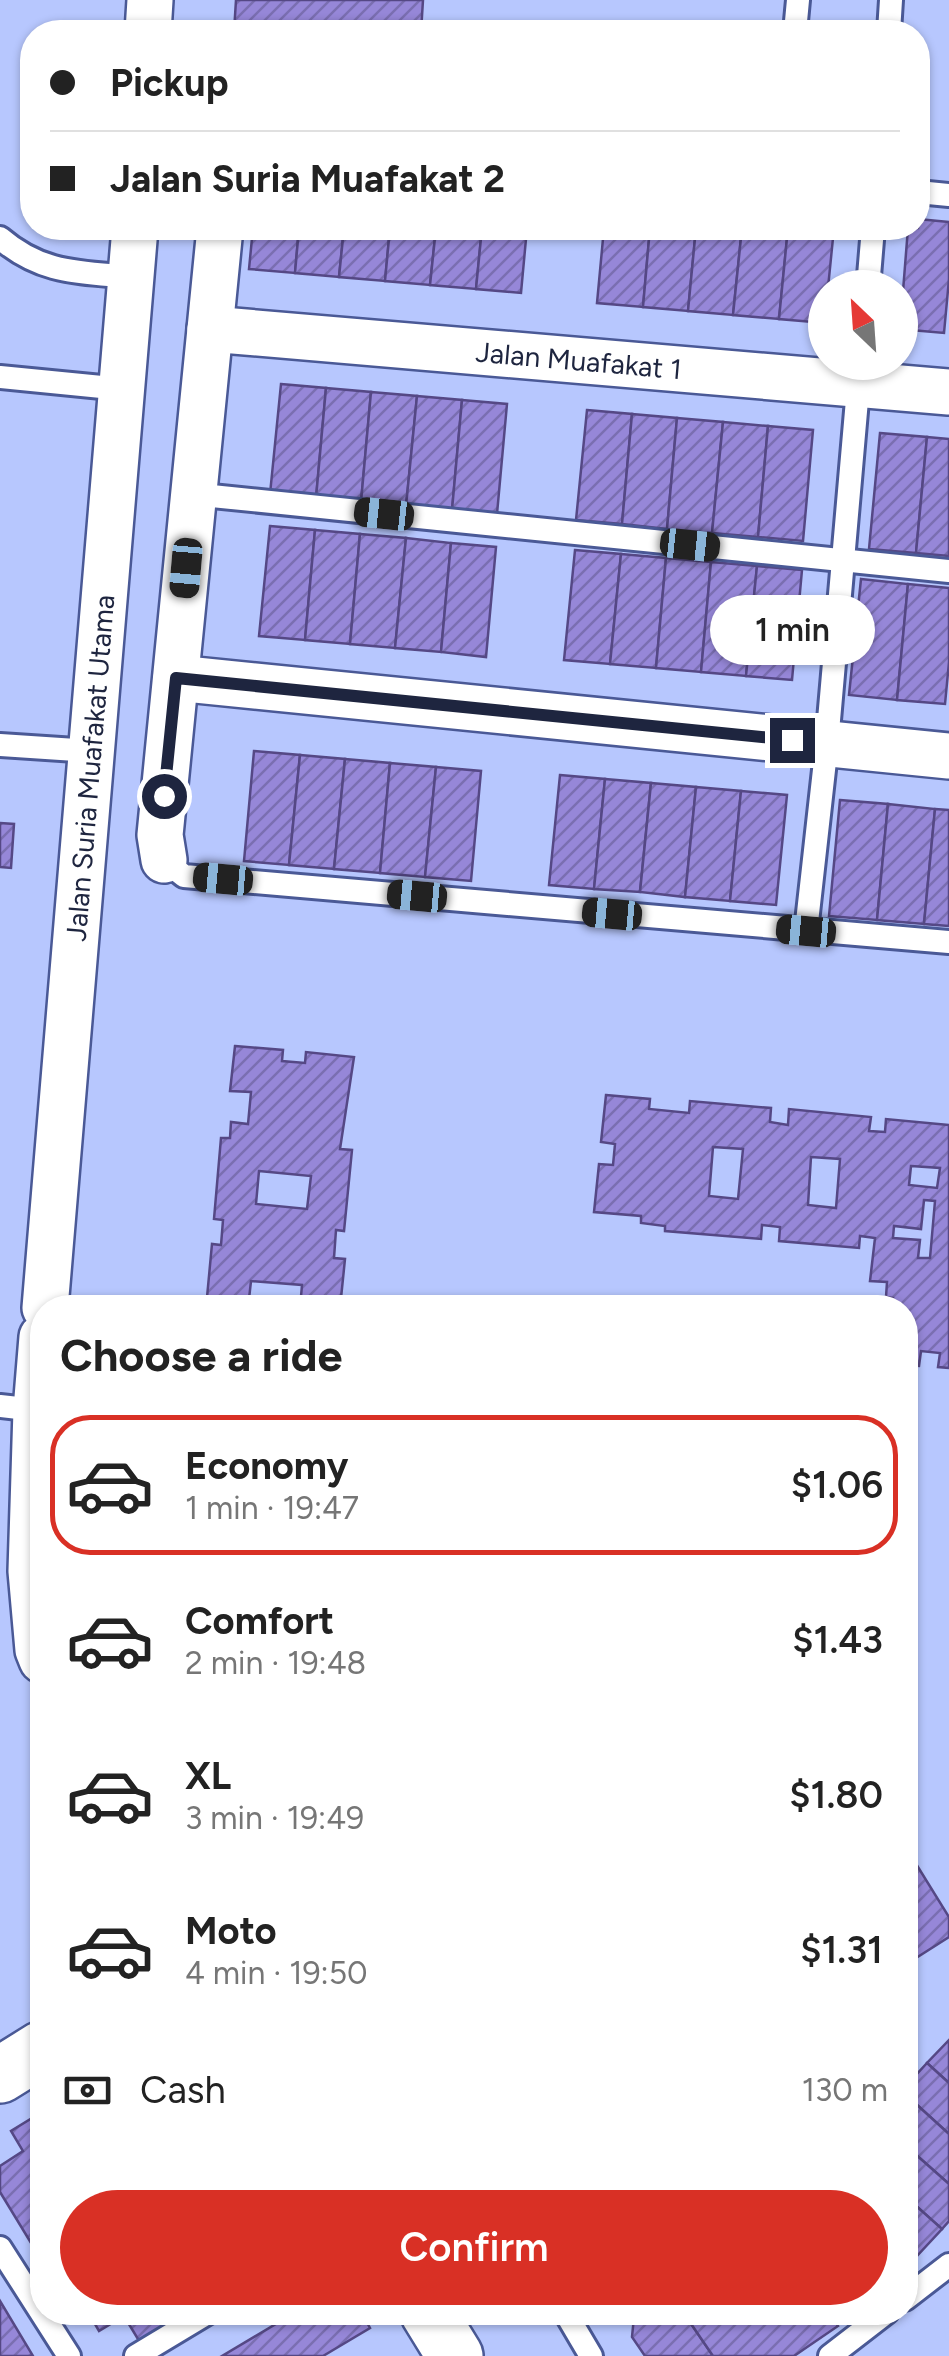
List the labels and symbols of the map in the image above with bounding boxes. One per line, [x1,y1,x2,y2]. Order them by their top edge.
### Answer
north arrow [808,270,918,380]
street label: Jalan Muafakat 1 [474,335,683,386]
car [353,496,415,532]
car [659,527,721,563]
car [168,537,204,599]
street label: Jalan Suria Muafakat Utama [59,593,121,942]
callout: 1 min [710,595,874,665]
route end [770,718,815,763]
route start [142,774,187,819]
car [192,861,254,897]
car [386,878,448,914]
car [581,896,643,932]
car [775,913,837,949]

